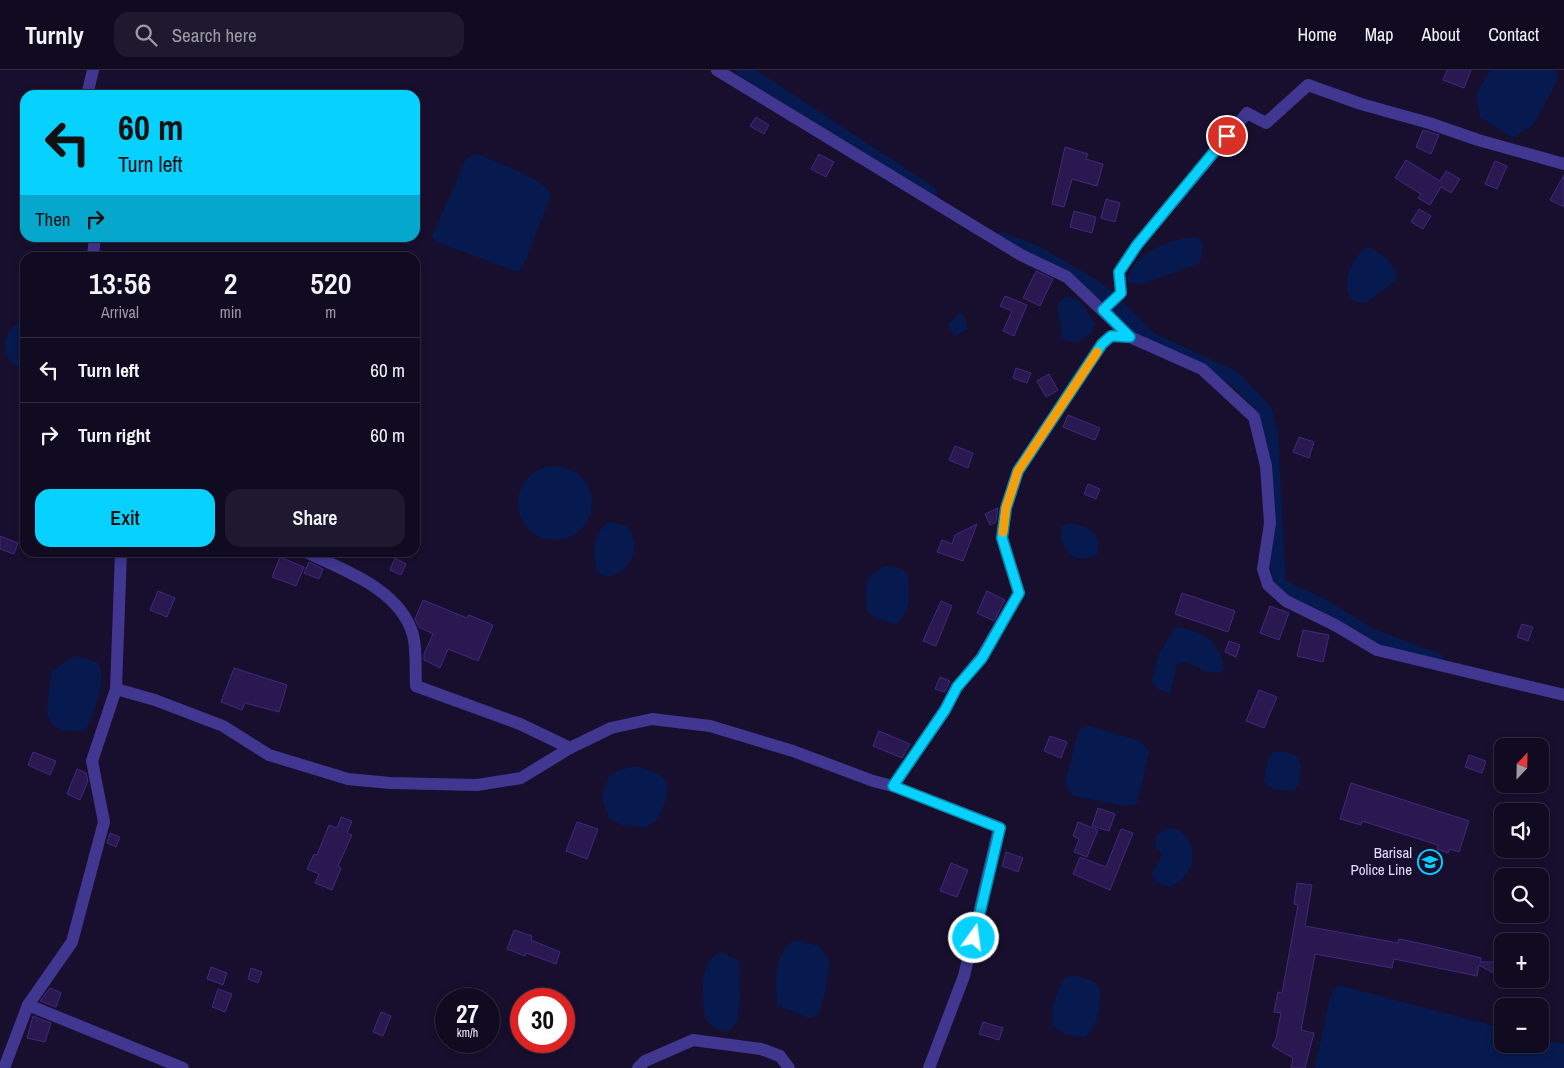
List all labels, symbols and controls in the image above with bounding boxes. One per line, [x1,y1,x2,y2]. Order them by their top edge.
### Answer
search box [114,12,464,57]
text: Turnly [25,19,84,51]
icon: search [132,21,160,49]
text: Search here [172,22,257,48]
text: Home [1297,22,1337,47]
text: Map [1365,22,1394,47]
text: About [1422,22,1460,47]
text: Contact [1488,22,1539,47]
text: 60 m [118,104,183,151]
icon: left [35,110,100,175]
pin [1206,115,1248,157]
icon: arrive [1213,122,1241,150]
text: Turn left [118,149,183,179]
icon: right [81,205,109,233]
text: Then [35,206,71,232]
text: 13:56 [89,263,151,303]
text: 2 [224,263,238,303]
text: 520 [310,263,351,303]
text: Arrival [101,301,139,323]
text: min [220,301,242,323]
text: m [325,301,336,323]
icon: left [35,356,63,384]
text: Turn left [78,357,139,383]
text: 60 m [370,357,405,383]
icon: right [35,421,63,449]
text: Turn right [78,422,150,448]
text: 60 m [370,422,405,448]
button: Exit [35,489,215,547]
button: Share [225,489,405,547]
north arrow [1494,738,1549,792]
map controls [1494,738,1549,1053]
button: sound [1494,803,1549,858]
place label: Barisal Police Line [1350,842,1412,880]
school or university icon: Barisal Police Line [1417,849,1443,875]
button: search [1494,868,1549,923]
position arrow [947,911,999,963]
button: + [1494,933,1549,988]
speed limit sign: 30 [510,988,575,1053]
text: 27 [456,997,479,1031]
button: − [1494,998,1549,1053]
text: km/h [457,1025,478,1041]

